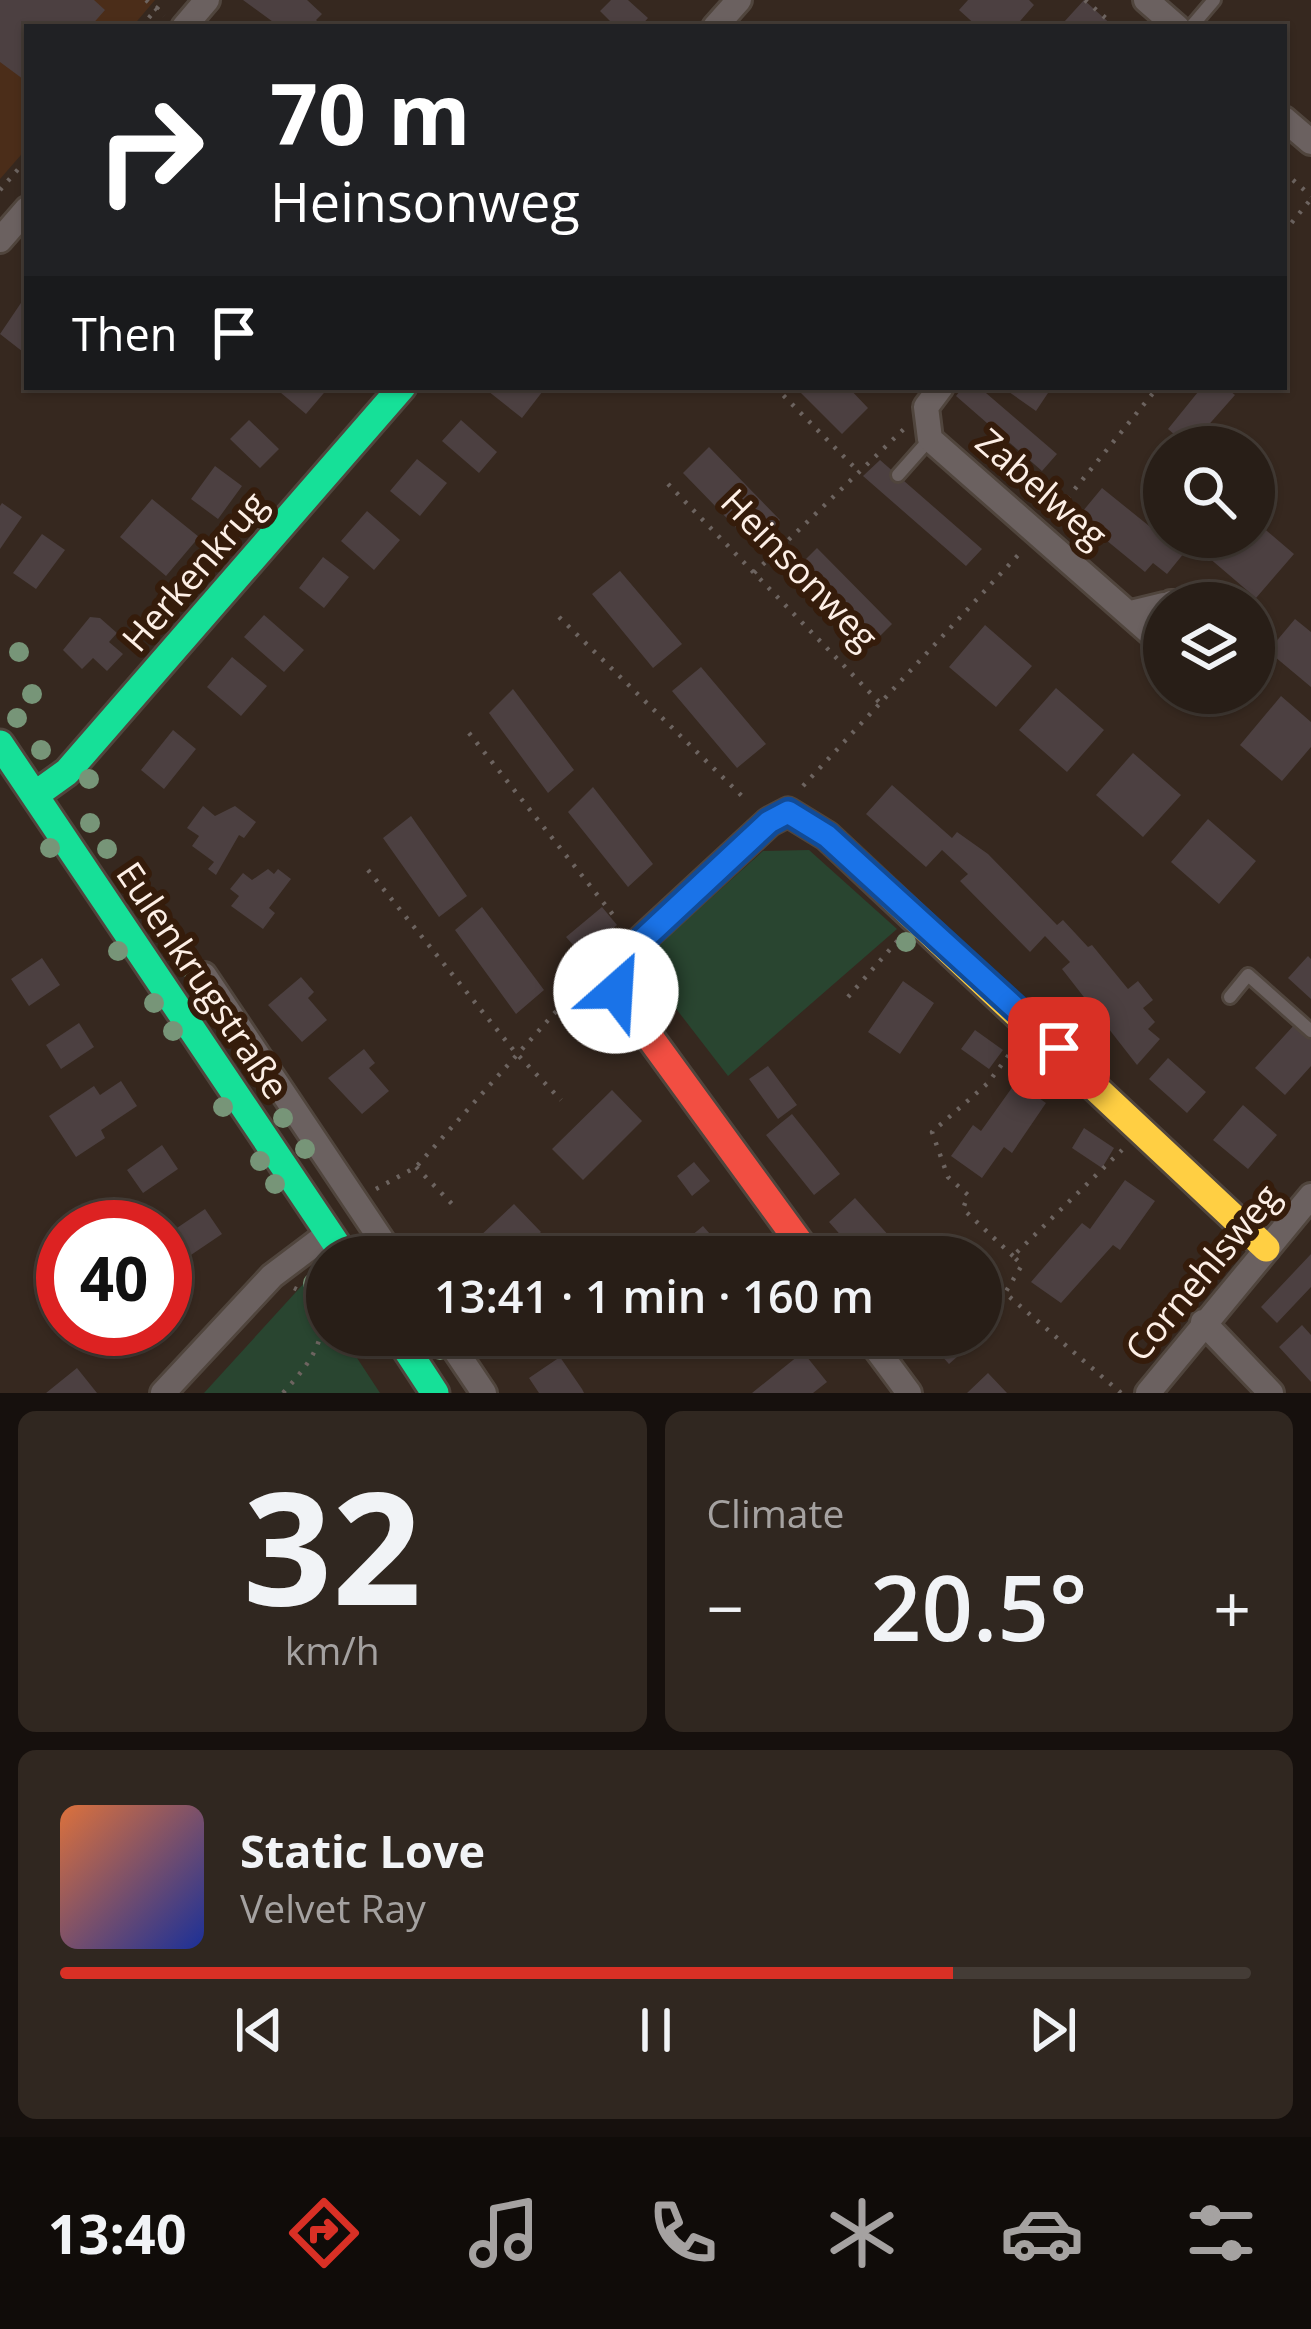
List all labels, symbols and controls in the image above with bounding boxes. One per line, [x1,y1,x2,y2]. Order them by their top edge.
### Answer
text: 70 m [270,55,470,170]
icon: right [72,72,228,228]
text: Heinsonweg [270,164,580,238]
icon: arrive [201,300,267,366]
text: Then [72,303,177,364]
street label: Zabelweg [966,417,1118,559]
map controls [1143,426,1275,714]
button: search [1143,426,1275,558]
street label: Heinsonweg [711,478,889,660]
street label: Herkenkrug [111,480,277,662]
button: layers [1143,582,1275,714]
street label: Eulenkrugstraße [106,852,300,1108]
position arrow [553,928,679,1054]
pin [1008,997,1110,1099]
icon: arrive [1026,1015,1092,1081]
street label: Cornehlsweg [1113,1173,1291,1371]
speed limit sign: 40 [36,1200,192,1356]
text: 13:41 · 1 min · 160 m [434,1265,874,1326]
text: 32 [243,1438,421,1651]
text: Climate [707,1486,844,1539]
text: 20.5° [870,1545,1088,1667]
text: − [707,1562,744,1652]
text: + [1213,1562,1251,1652]
text: km/h [285,1623,380,1676]
text: Static Love [240,1820,485,1881]
text: Velvet Ray [240,1881,426,1934]
icon: previous [226,1997,292,2063]
icon: pause [623,1997,689,2063]
icon: next [1020,1997,1086,2063]
icon: directions [282,2191,366,2275]
icon: music [462,2191,546,2275]
icon: phone [641,2191,725,2275]
icon: climate [820,2191,904,2275]
icon: car [1000,2191,1084,2275]
icon: filters [1179,2191,1263,2275]
text: 13:40 [48,2196,187,2270]

